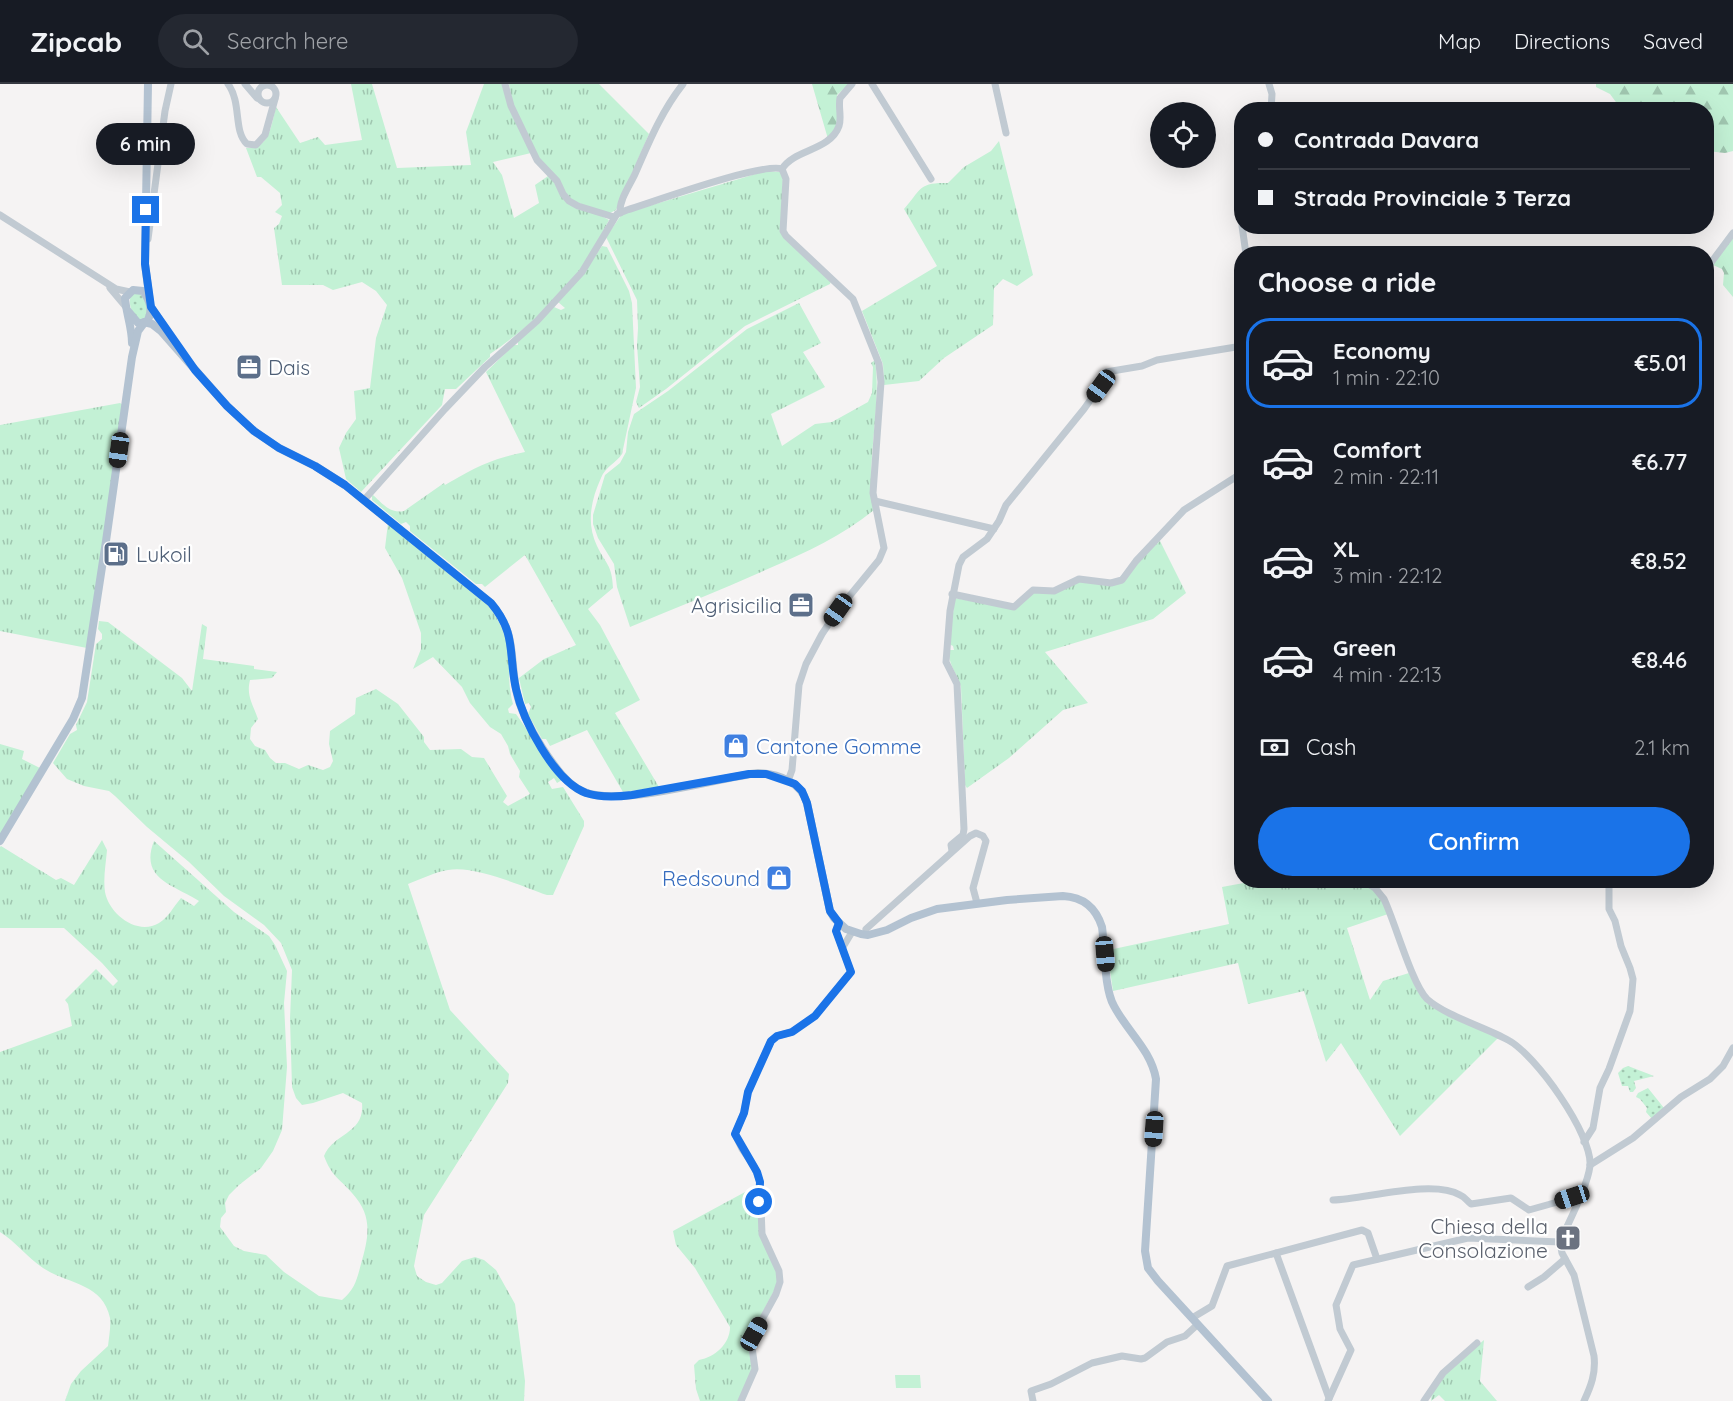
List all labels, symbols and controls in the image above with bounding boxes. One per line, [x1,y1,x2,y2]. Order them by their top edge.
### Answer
search box [158,14,578,68]
text: Zipcab [30,24,122,59]
icon: search [179,25,212,58]
text: Search here [227,27,349,55]
text: Map [1438,28,1481,54]
text: Directions [1514,28,1610,54]
text: Saved [1643,28,1703,54]
map controls [1150,102,1216,168]
button: locate [1150,102,1216,168]
callout: 6 min [96,123,195,165]
text: Contrada Davara [1294,126,1479,154]
text: 6 min [120,131,171,156]
text: Strada Provinciale 3 Terza [1294,184,1571,212]
route end [132,196,159,223]
text: Choose a ride [1258,265,1436,299]
icon: car [1261,336,1315,390]
text: Economy [1333,337,1431,365]
text: €5.01 [1634,349,1687,377]
office icon: Dais [234,352,264,382]
place label: Dais [268,354,310,380]
text: 1 min · 22:10 [1333,365,1440,390]
car [1083,366,1119,406]
car [108,431,130,469]
icon: car [1261,435,1315,489]
text: Comfort [1333,436,1422,464]
text: €6.77 [1632,448,1687,476]
text: 2 min · 22:11 [1333,464,1439,489]
icon: car [1261,534,1315,588]
text: XL [1333,535,1360,563]
fuel station icon: Lukoil [101,539,131,569]
place label: Lukoil [136,541,192,567]
text: €8.52 [1631,547,1687,575]
text: 3 min · 22:12 [1333,563,1442,588]
office icon: Agrisicilia [786,590,816,620]
car [820,590,856,630]
place label: Agrisicilia [691,592,782,618]
icon: car [1261,633,1315,687]
text: Green [1333,634,1396,662]
text: €8.46 [1632,646,1687,674]
text: 4 min · 22:13 [1333,662,1442,687]
shop icon: Cantone Gomme [721,731,751,761]
icon: cash [1258,731,1291,764]
place label: Cantone Gomme [756,733,921,759]
text: Cash [1306,733,1357,761]
text: 2.1 km [1634,735,1690,760]
button: Confirm [1258,807,1690,876]
shop icon: Redsound [764,863,794,893]
place label: Redsound [662,865,760,891]
car [1094,935,1116,973]
car [1144,1110,1164,1148]
car [1552,1183,1592,1211]
route start [745,1188,772,1215]
place label: Chiesa della Consolazione [1418,1213,1548,1263]
church icon: Chiesa della Consolazione [1553,1223,1583,1253]
car [737,1314,771,1354]

